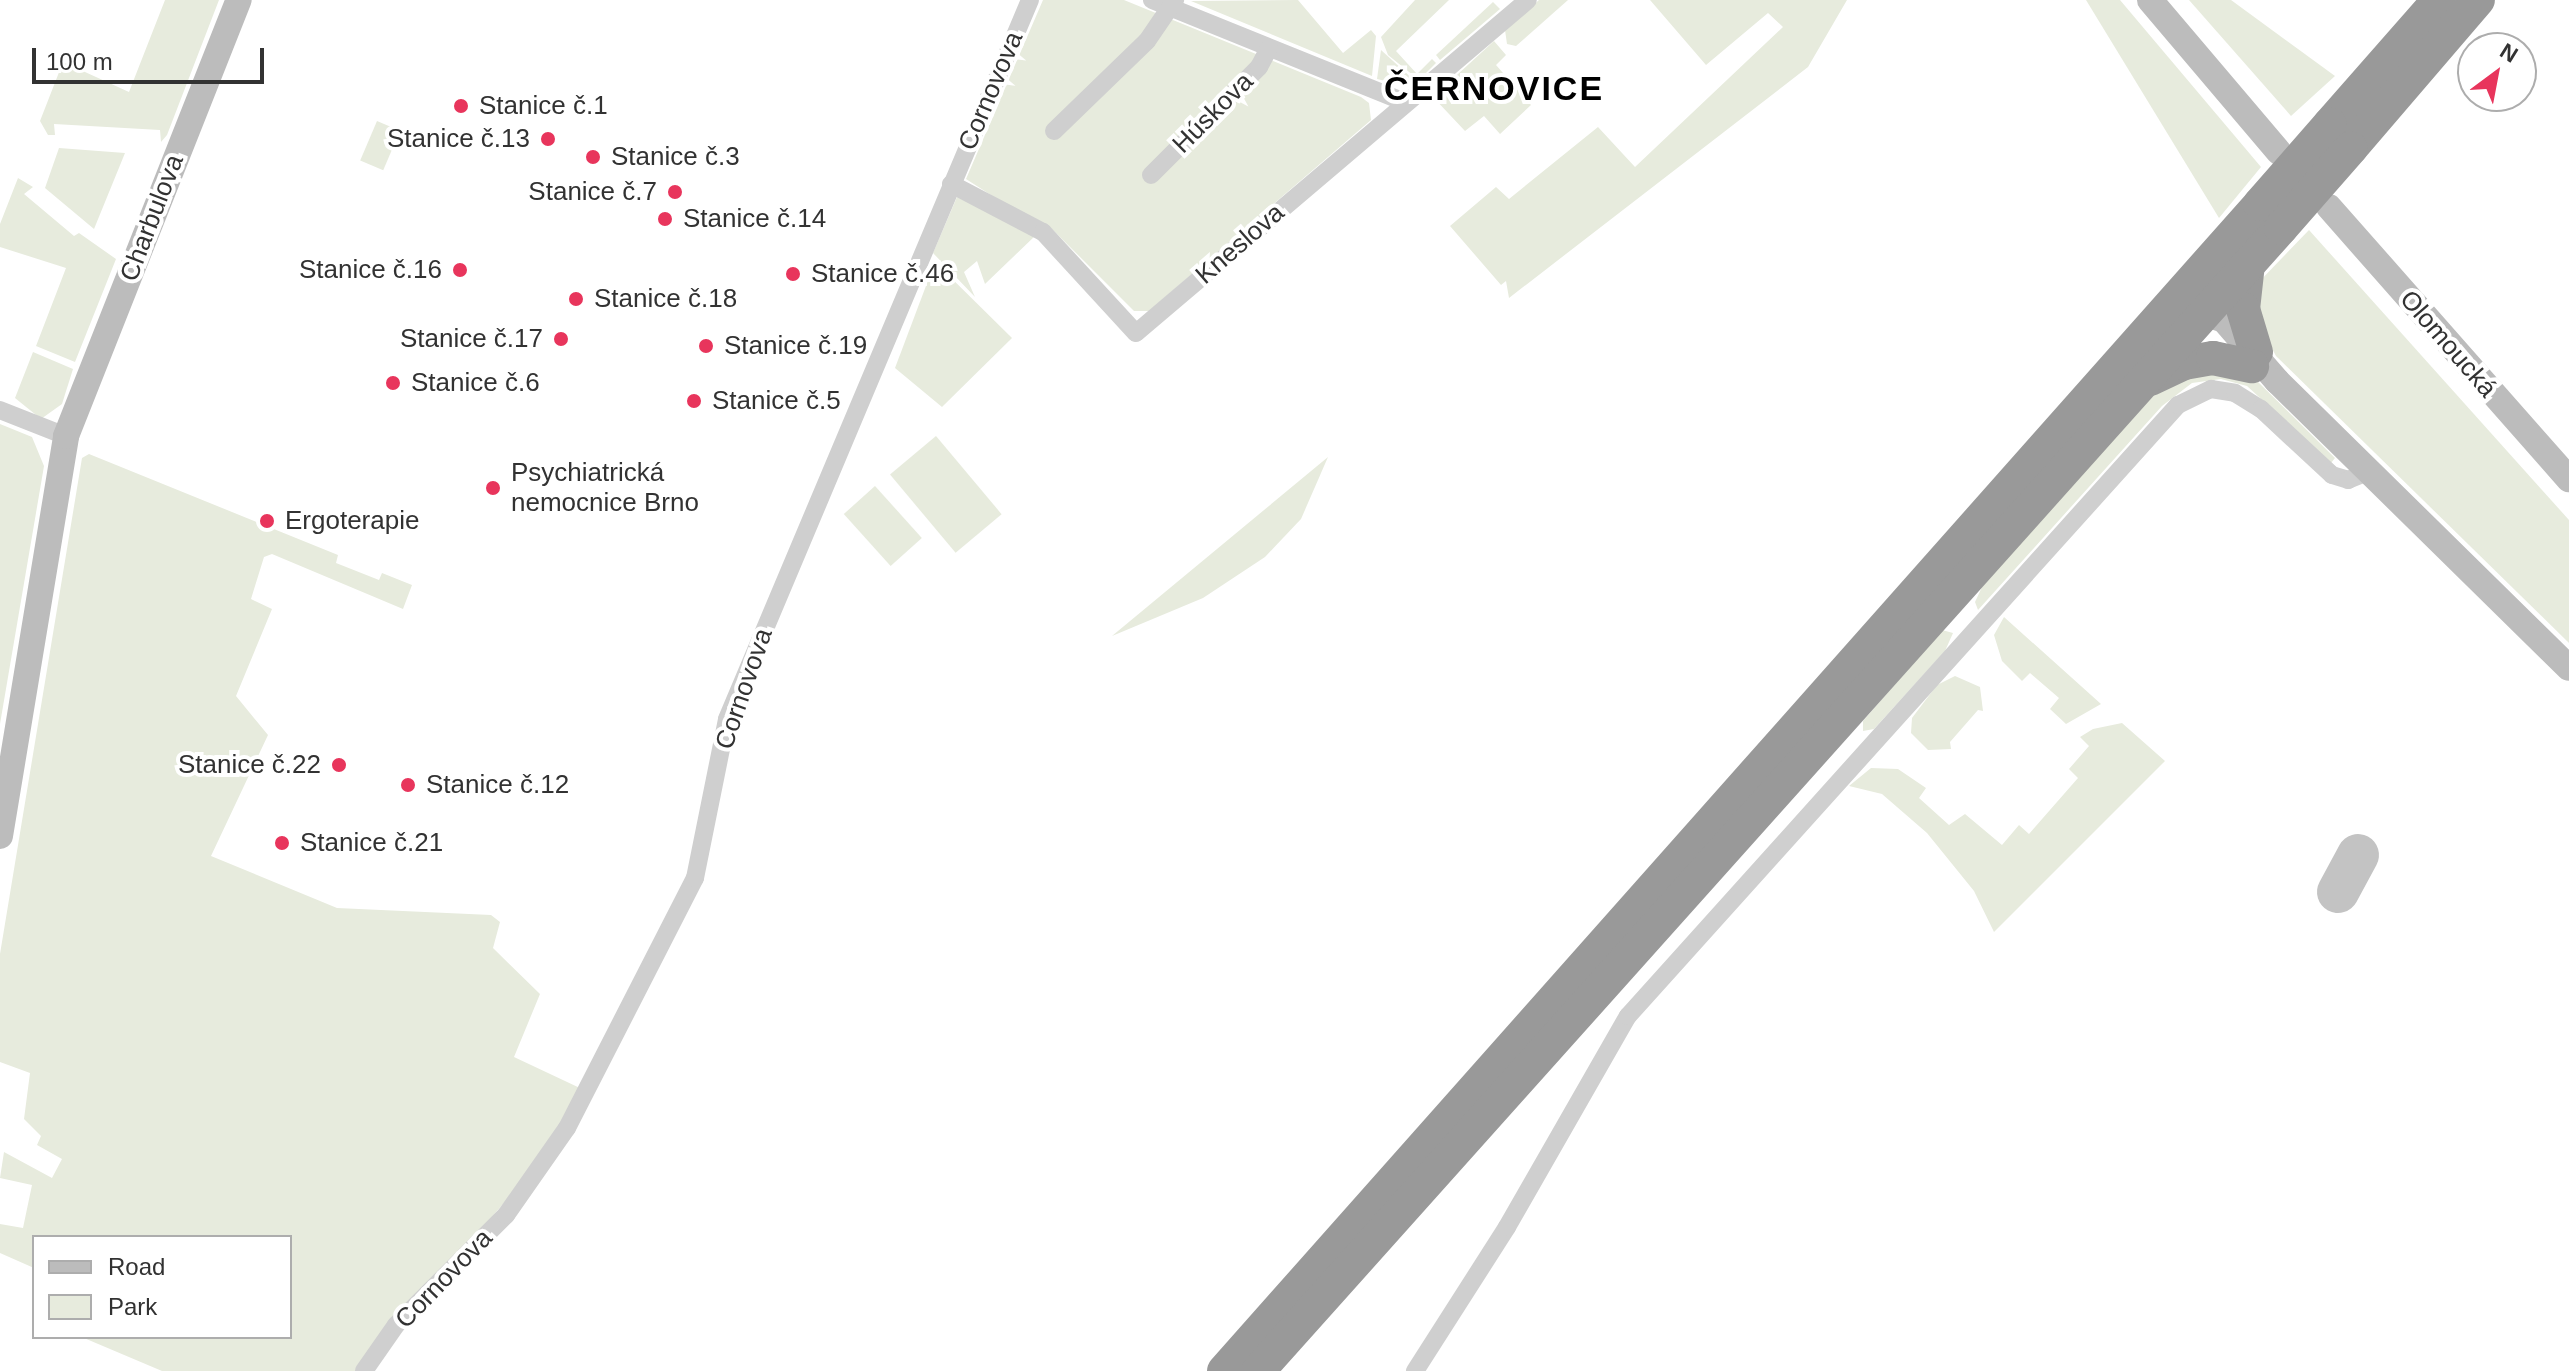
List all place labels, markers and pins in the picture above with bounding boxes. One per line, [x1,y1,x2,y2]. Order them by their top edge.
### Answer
place label: Stanice č.1 [479,90,608,122]
marker: Stanice č.1 [450,95,472,117]
place label: Stanice č.13 [387,123,530,155]
marker: Stanice č.13 [537,128,559,150]
place label: Stanice č.3 [611,141,740,173]
marker: Stanice č.3 [582,146,604,168]
place label: Stanice č.7 [528,176,657,208]
marker: Stanice č.7 [664,181,686,203]
place label: Stanice č.14 [683,203,826,235]
marker: Stanice č.14 [654,208,676,230]
place label: Stanice č.16 [299,254,442,286]
place label: Stanice č.46 [811,258,954,290]
marker: Stanice č.16 [449,259,471,281]
marker: Stanice č.46 [782,263,804,285]
place label: Stanice č.18 [594,283,737,315]
marker: Stanice č.18 [565,288,587,310]
place label: Stanice č.17 [400,323,543,355]
marker: Stanice č.17 [550,328,572,350]
place label: Stanice č.19 [724,330,867,362]
marker: Stanice č.19 [695,335,717,357]
place label: Stanice č.6 [411,367,540,399]
marker: Stanice č.6 [382,372,404,394]
place label: Stanice č.5 [712,385,841,417]
marker: Stanice č.5 [683,390,705,412]
place label: Psychiatrická nemocnice Brno [511,457,699,518]
marker: Psychiatrická nemocnice Brno [482,477,504,499]
place label: Ergoterapie [285,505,419,537]
marker: Ergoterapie [256,510,278,532]
place label: Stanice č.22 [178,749,321,781]
marker: Stanice č.22 [328,754,350,776]
place label: Stanice č.12 [426,769,569,801]
marker: Stanice č.12 [397,774,419,796]
place label: Stanice č.21 [300,827,443,859]
marker: Stanice č.21 [271,832,293,854]

